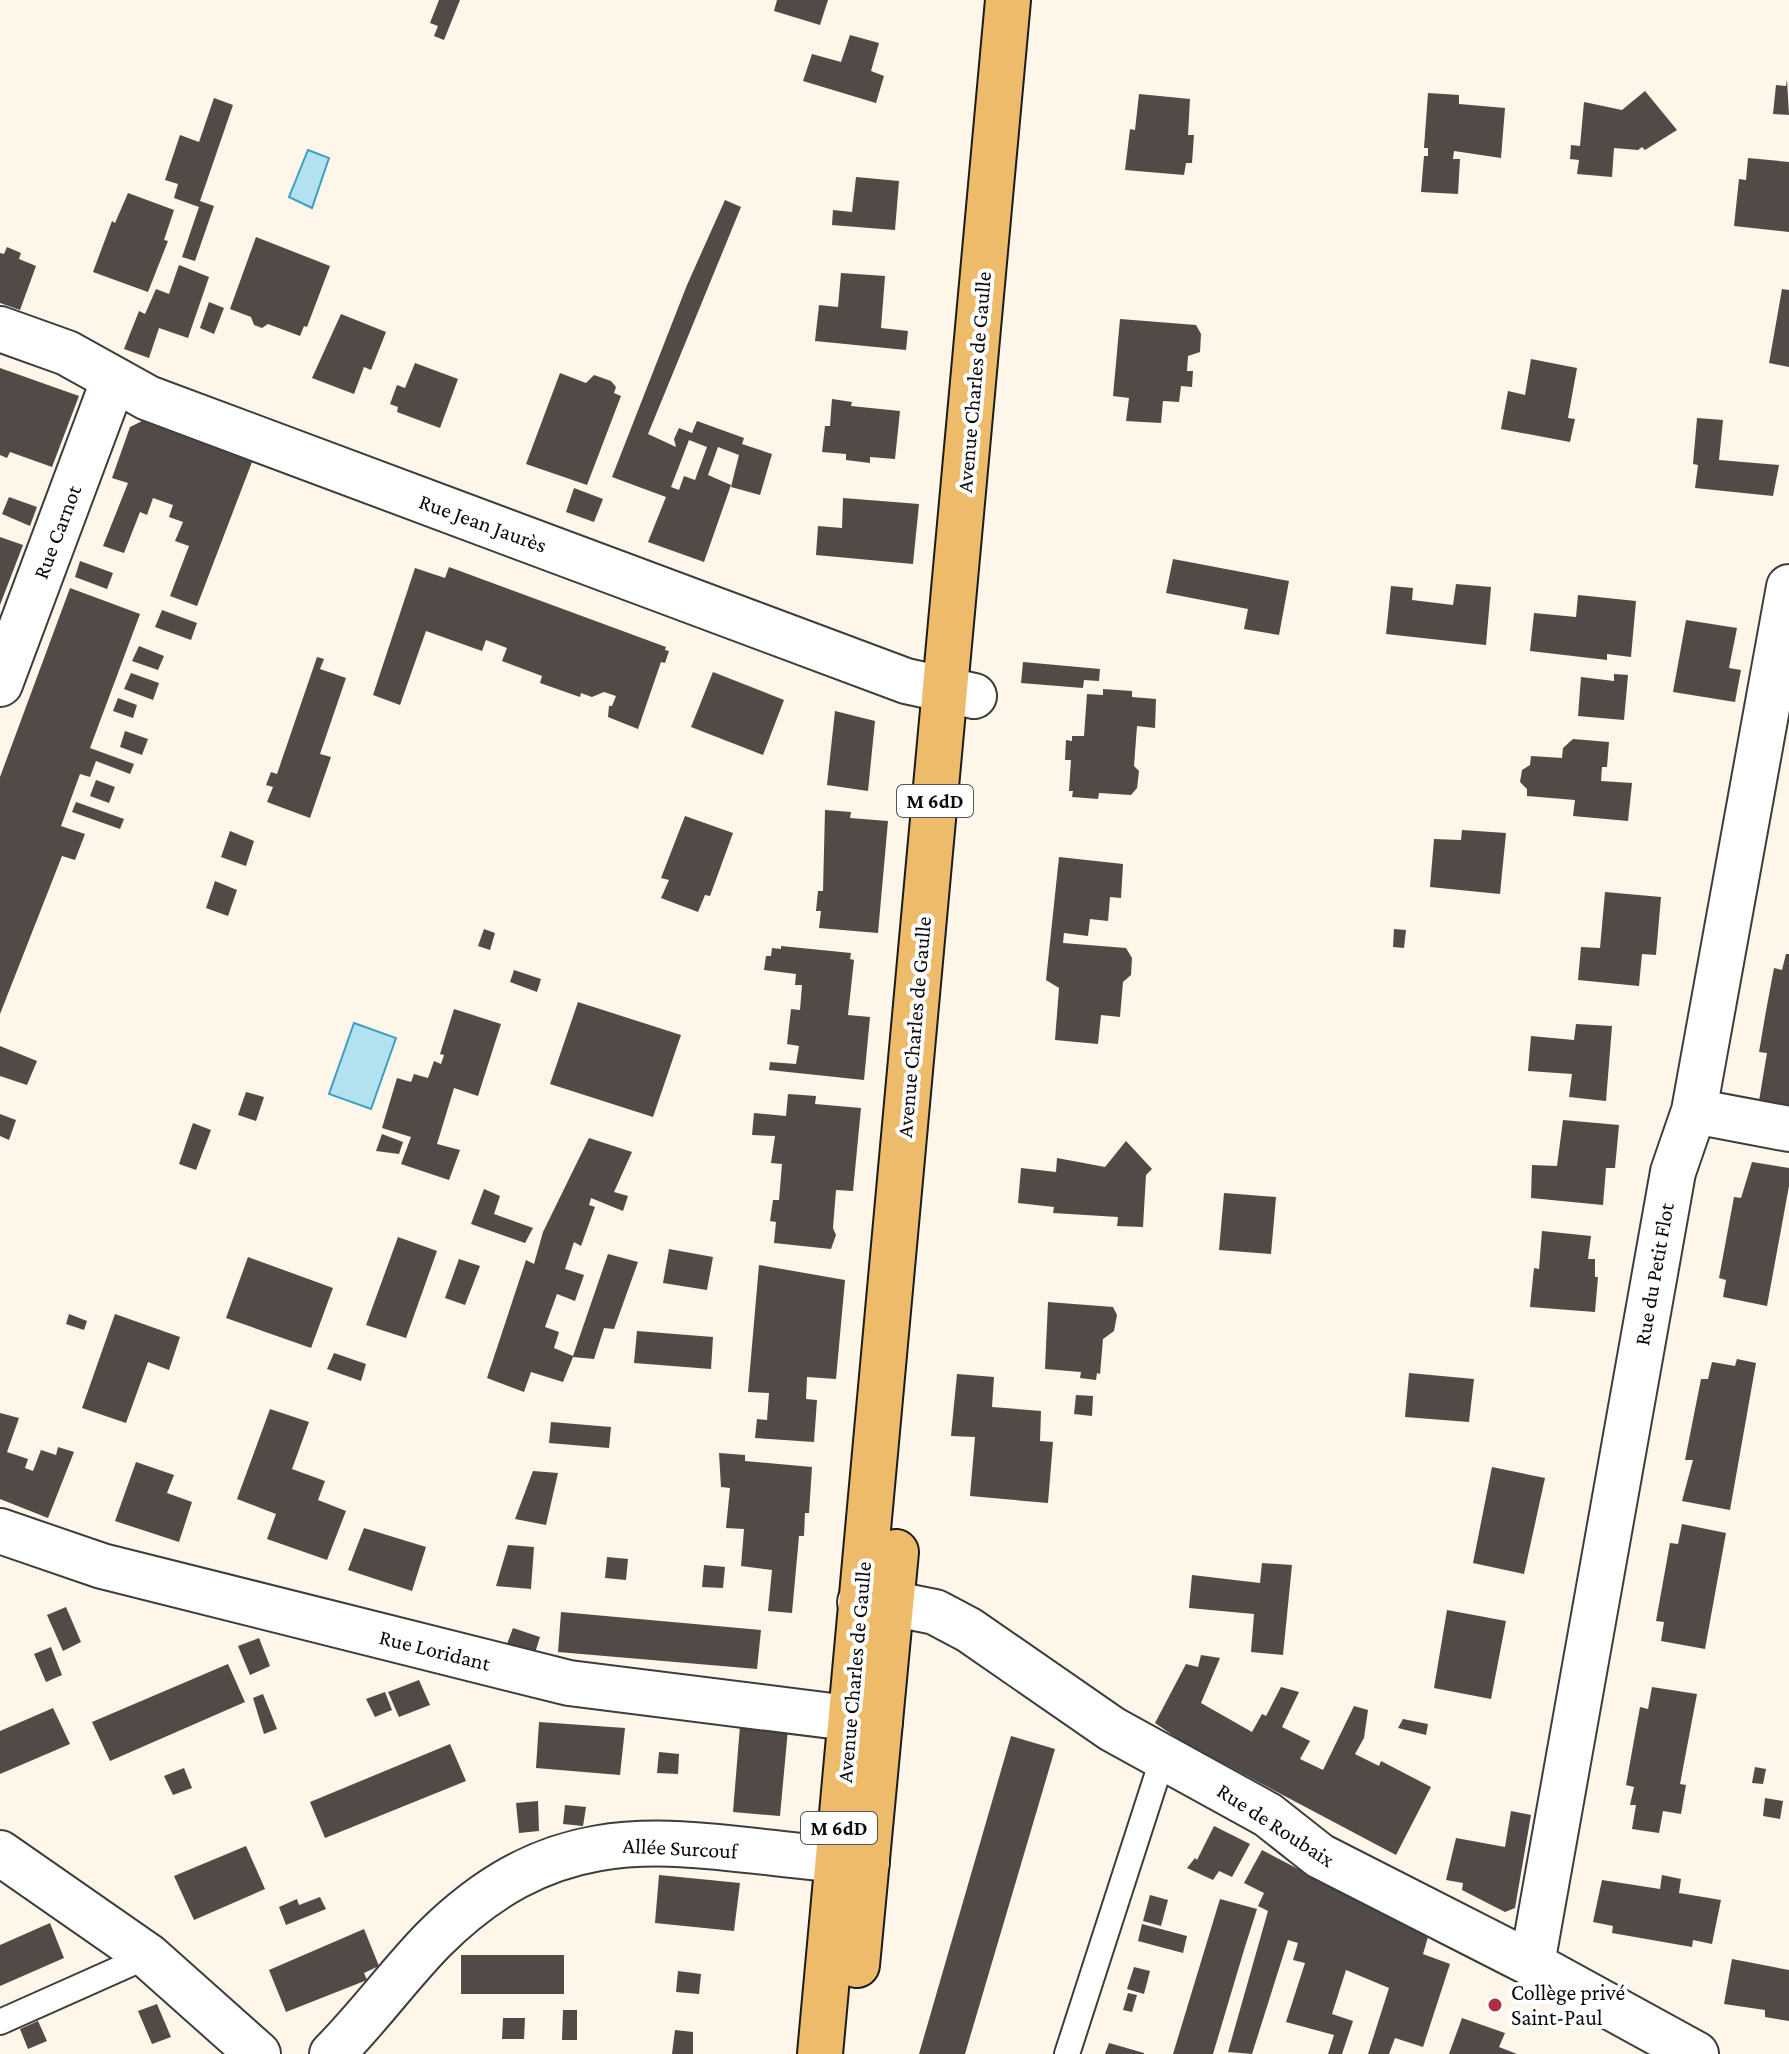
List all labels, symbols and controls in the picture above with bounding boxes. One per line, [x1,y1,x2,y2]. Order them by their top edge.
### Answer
street label: Avenue Charles de Gaulle [952,270,996,494]
street label: Rue Carnot [28,481,87,582]
street label: Rue Jean Jaurès [416,488,550,558]
road number: M 6dD [897,785,973,817]
street label: Avenue Charles de Gaulle [892,915,936,1139]
street label: Rue du Petit Flot [1629,1200,1679,1347]
street label: Avenue Charles de Gaulle [832,1560,876,1784]
street label: Rue Loridant [377,1624,494,1676]
street label: Rue de Roubaix [1213,1778,1339,1872]
road number: M 6dD [801,1812,877,1844]
street label: Allée Surcouf [622,1833,740,1864]
place label: Collège privé Saint-Paul [1511,1980,1625,2030]
marker: Collège privé Saint-Paul [1486,1996,1504,2014]

